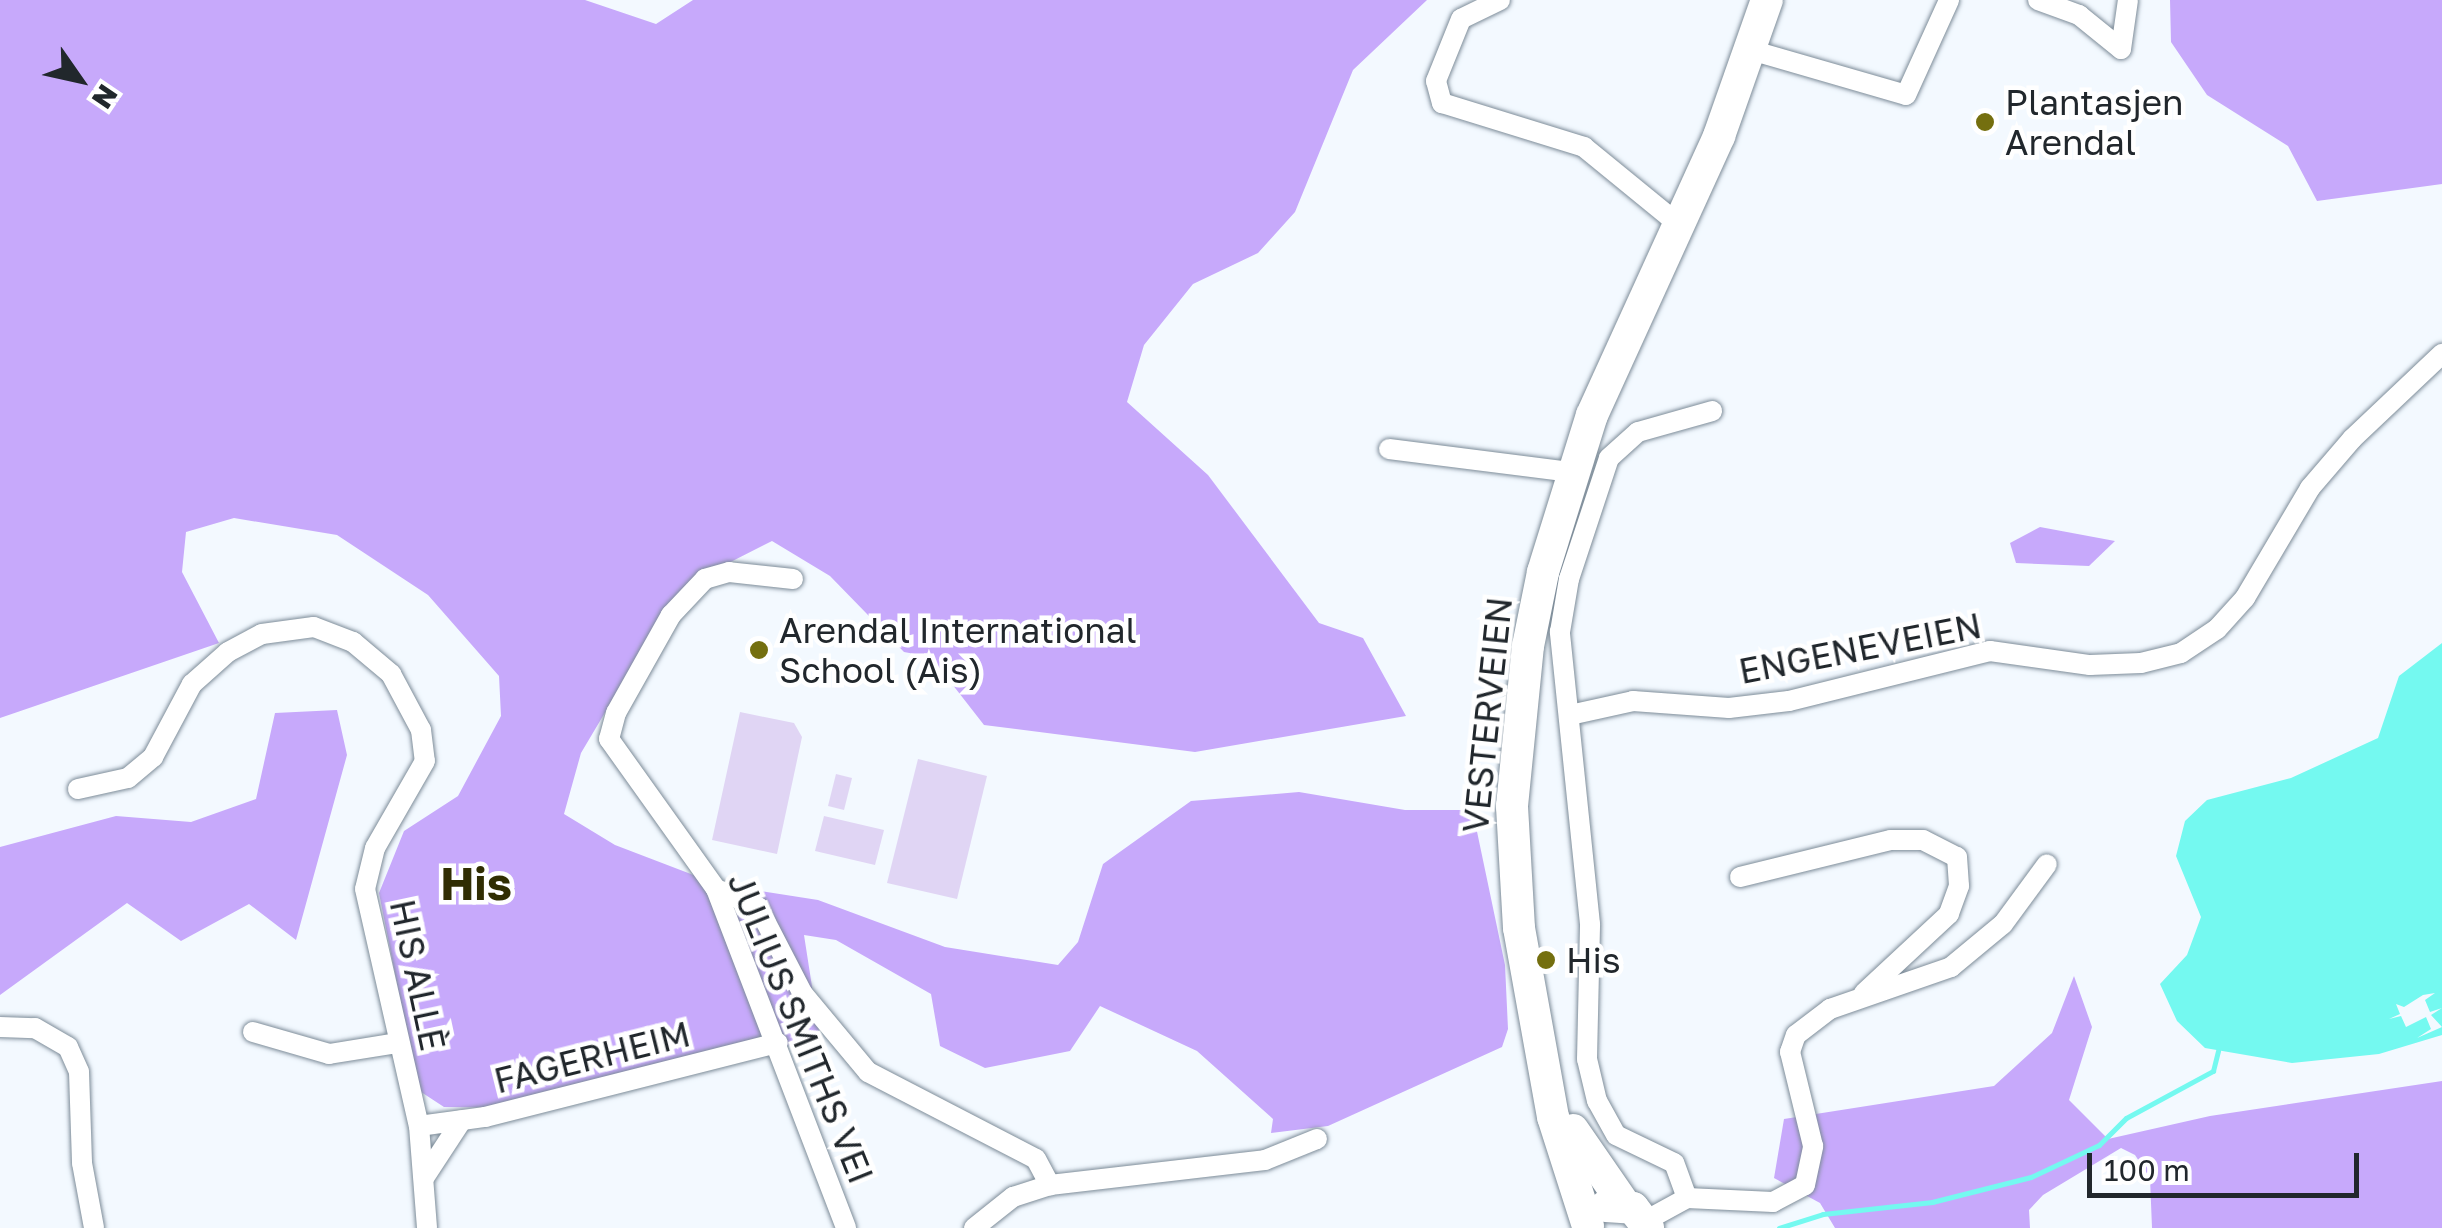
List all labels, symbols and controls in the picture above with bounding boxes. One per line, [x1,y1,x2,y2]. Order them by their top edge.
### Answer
north arrow [30,30,130,130]
text: N [86,79,125,115]
place label: Plantasjen Arendal [2005,81,2184,163]
marker: Plantasjen Arendal [1974,111,1996,133]
street label: VESTERVEIEN [1454,595,1520,835]
street label: ENGENEVEIEN [1735,604,1985,692]
place label: Arendal International School (Ais) [779,609,1137,691]
marker: Arendal International School (Ais) [748,639,770,661]
district label: His [440,857,512,911]
street label: JULIUS SMITHS VEI [719,867,883,1189]
street label: HIS ALLÈ [382,896,454,1054]
place label: His [1566,939,1621,981]
marker: His [1535,949,1557,971]
street label: FAGERHEIM [490,1012,694,1102]
scale bar [2092,1133,2364,1195]
text: 100 m [2104,1152,2190,1188]

